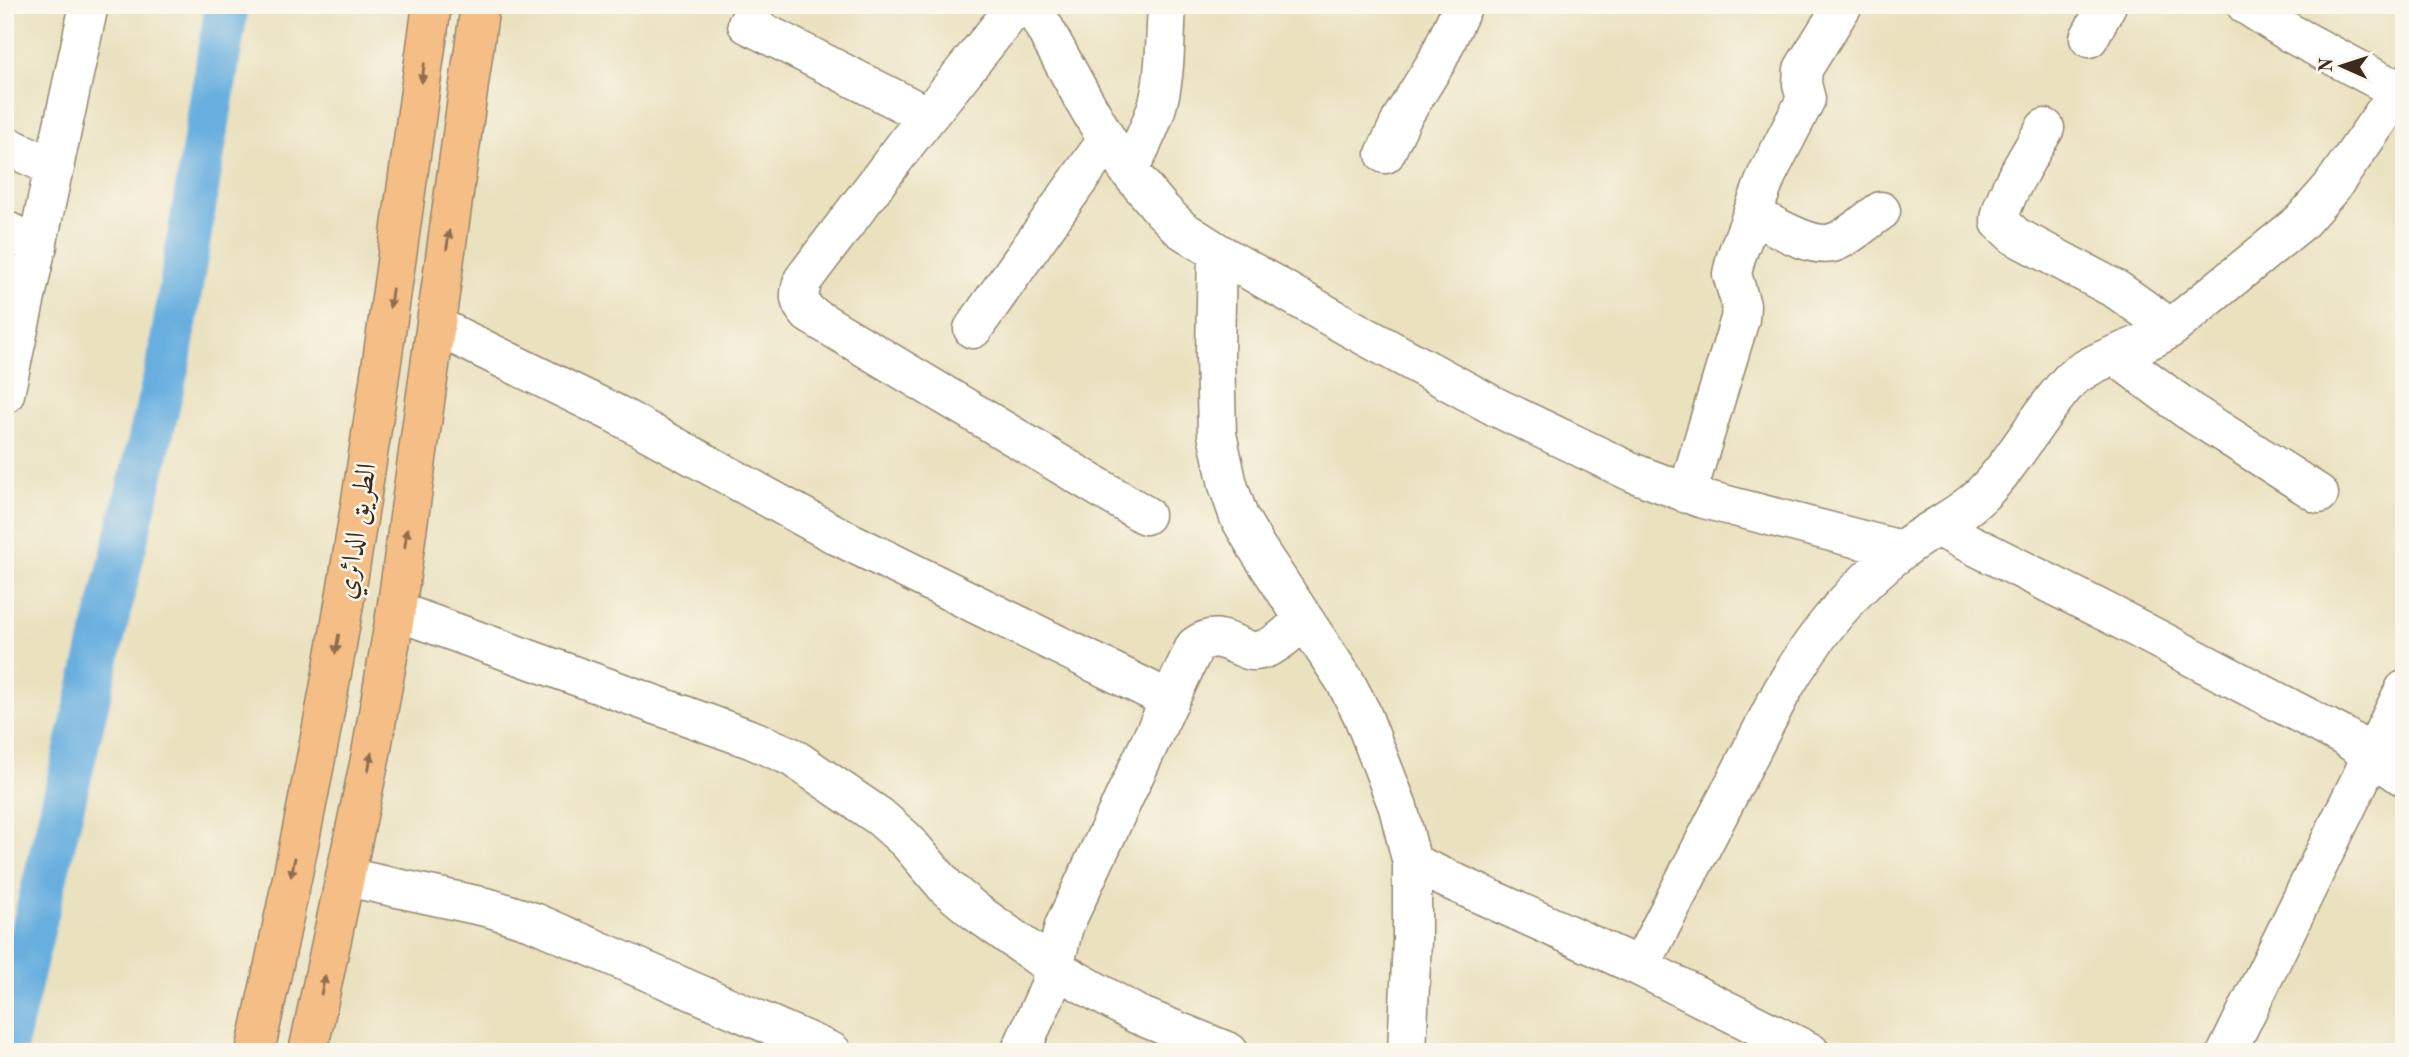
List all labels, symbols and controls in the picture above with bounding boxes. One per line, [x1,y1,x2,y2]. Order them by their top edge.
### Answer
north arrow [2308,32,2378,102]
text: N [2318,57,2337,73]
one-way arrow [417,62,428,84]
one-way arrow [443,229,454,251]
one-way arrow [385,287,396,309]
street label: الطريق الدائري [333,462,388,602]
one-way arrow [401,527,412,549]
one-way arrow [331,633,342,655]
one-way arrow [364,751,375,773]
one-way arrow [288,856,299,878]
one-way arrow [317,974,328,996]

